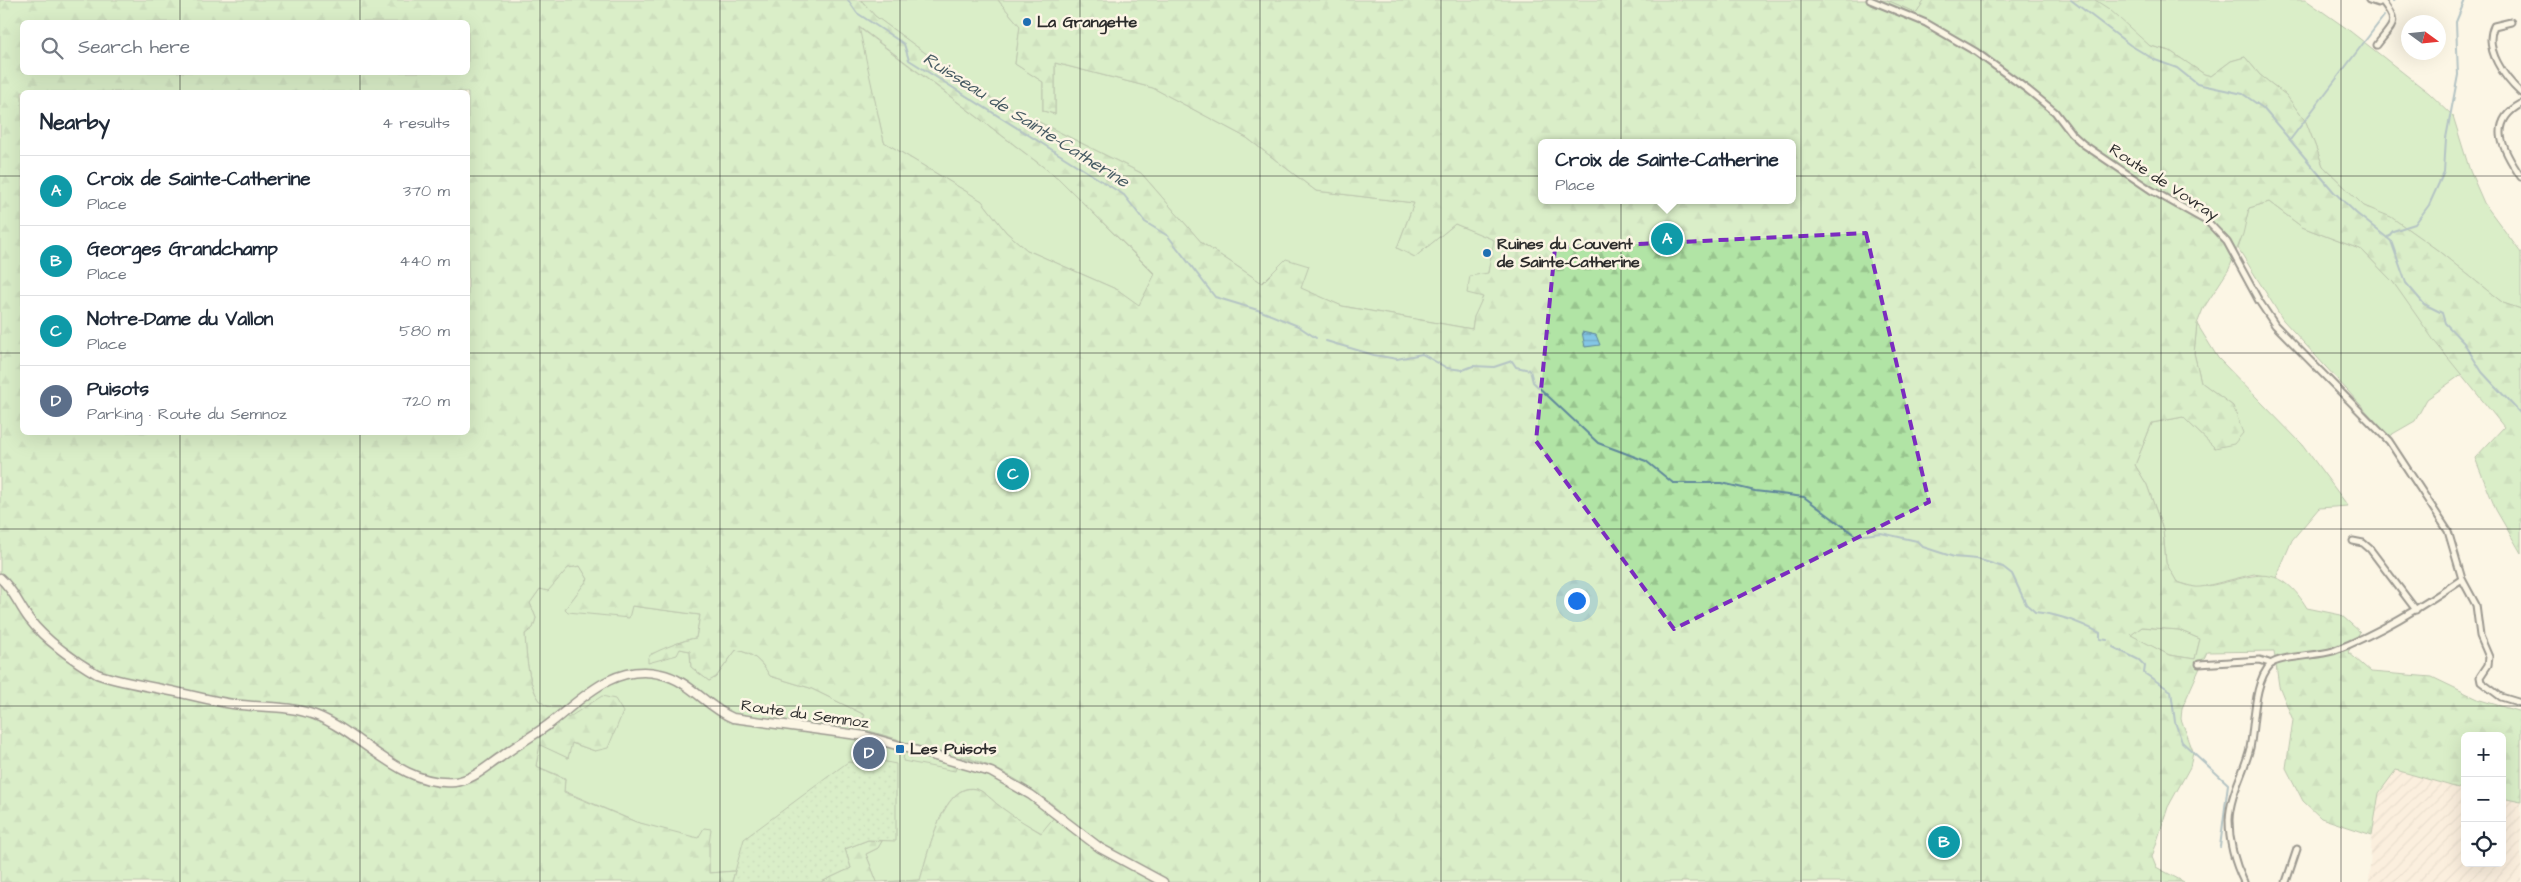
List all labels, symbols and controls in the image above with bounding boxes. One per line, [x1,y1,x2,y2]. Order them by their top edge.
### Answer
place label: La Grangette [1037,11,1138,35]
north arrow [2401,15,2446,60]
marker: La Grangette [1021,16,1033,28]
search box [20,20,470,75]
icon: search [38,34,66,62]
text: Search here [78,34,190,61]
water label: Ruisseau de Sainte-Catherine [918,46,1135,194]
text: Nearby [40,108,110,137]
text: 4 results [382,112,450,134]
street label: Route de Vovray [2104,138,2223,227]
popup [1538,139,1796,204]
text: Croix de Sainte-Catherine [1555,147,1779,174]
text: Croix de Sainte-Catherine [87,166,310,193]
text: Place [1555,174,1595,196]
text: A [51,180,61,202]
text: 370 m [403,180,450,202]
text: Place [87,193,127,215]
pin: A [1651,220,1683,258]
place label: Ruines du Couvent de Sainte-Catherine [1496,233,1640,273]
text: Georges Grandchamp [87,236,278,263]
marker: Ruines du Couvent de Sainte-Catherine [1481,247,1493,259]
text: B [50,250,62,272]
text: 440 m [399,250,450,272]
text: Place [87,263,127,285]
text: Notre-Dame du Vallon [87,306,273,333]
text: C [50,320,62,342]
text: 580 m [399,320,450,342]
text: Place [87,333,127,355]
text: Puisots [87,376,149,403]
text: D [51,390,61,412]
text: 720 m [402,390,450,412]
text: Parking · Route du Semnoz [87,403,287,425]
pin: C [997,455,1029,493]
your location [1564,588,1590,614]
street label: Route du Semnoz [740,694,871,734]
map controls [2461,732,2506,867]
button: + [2461,732,2506,777]
pin: D [853,734,885,772]
place label: Les Puisots [910,738,996,760]
marker: Les Puisots [894,743,906,755]
button: − [2461,777,2506,822]
button: locate [2461,822,2506,867]
pin: B [1928,823,1960,861]

